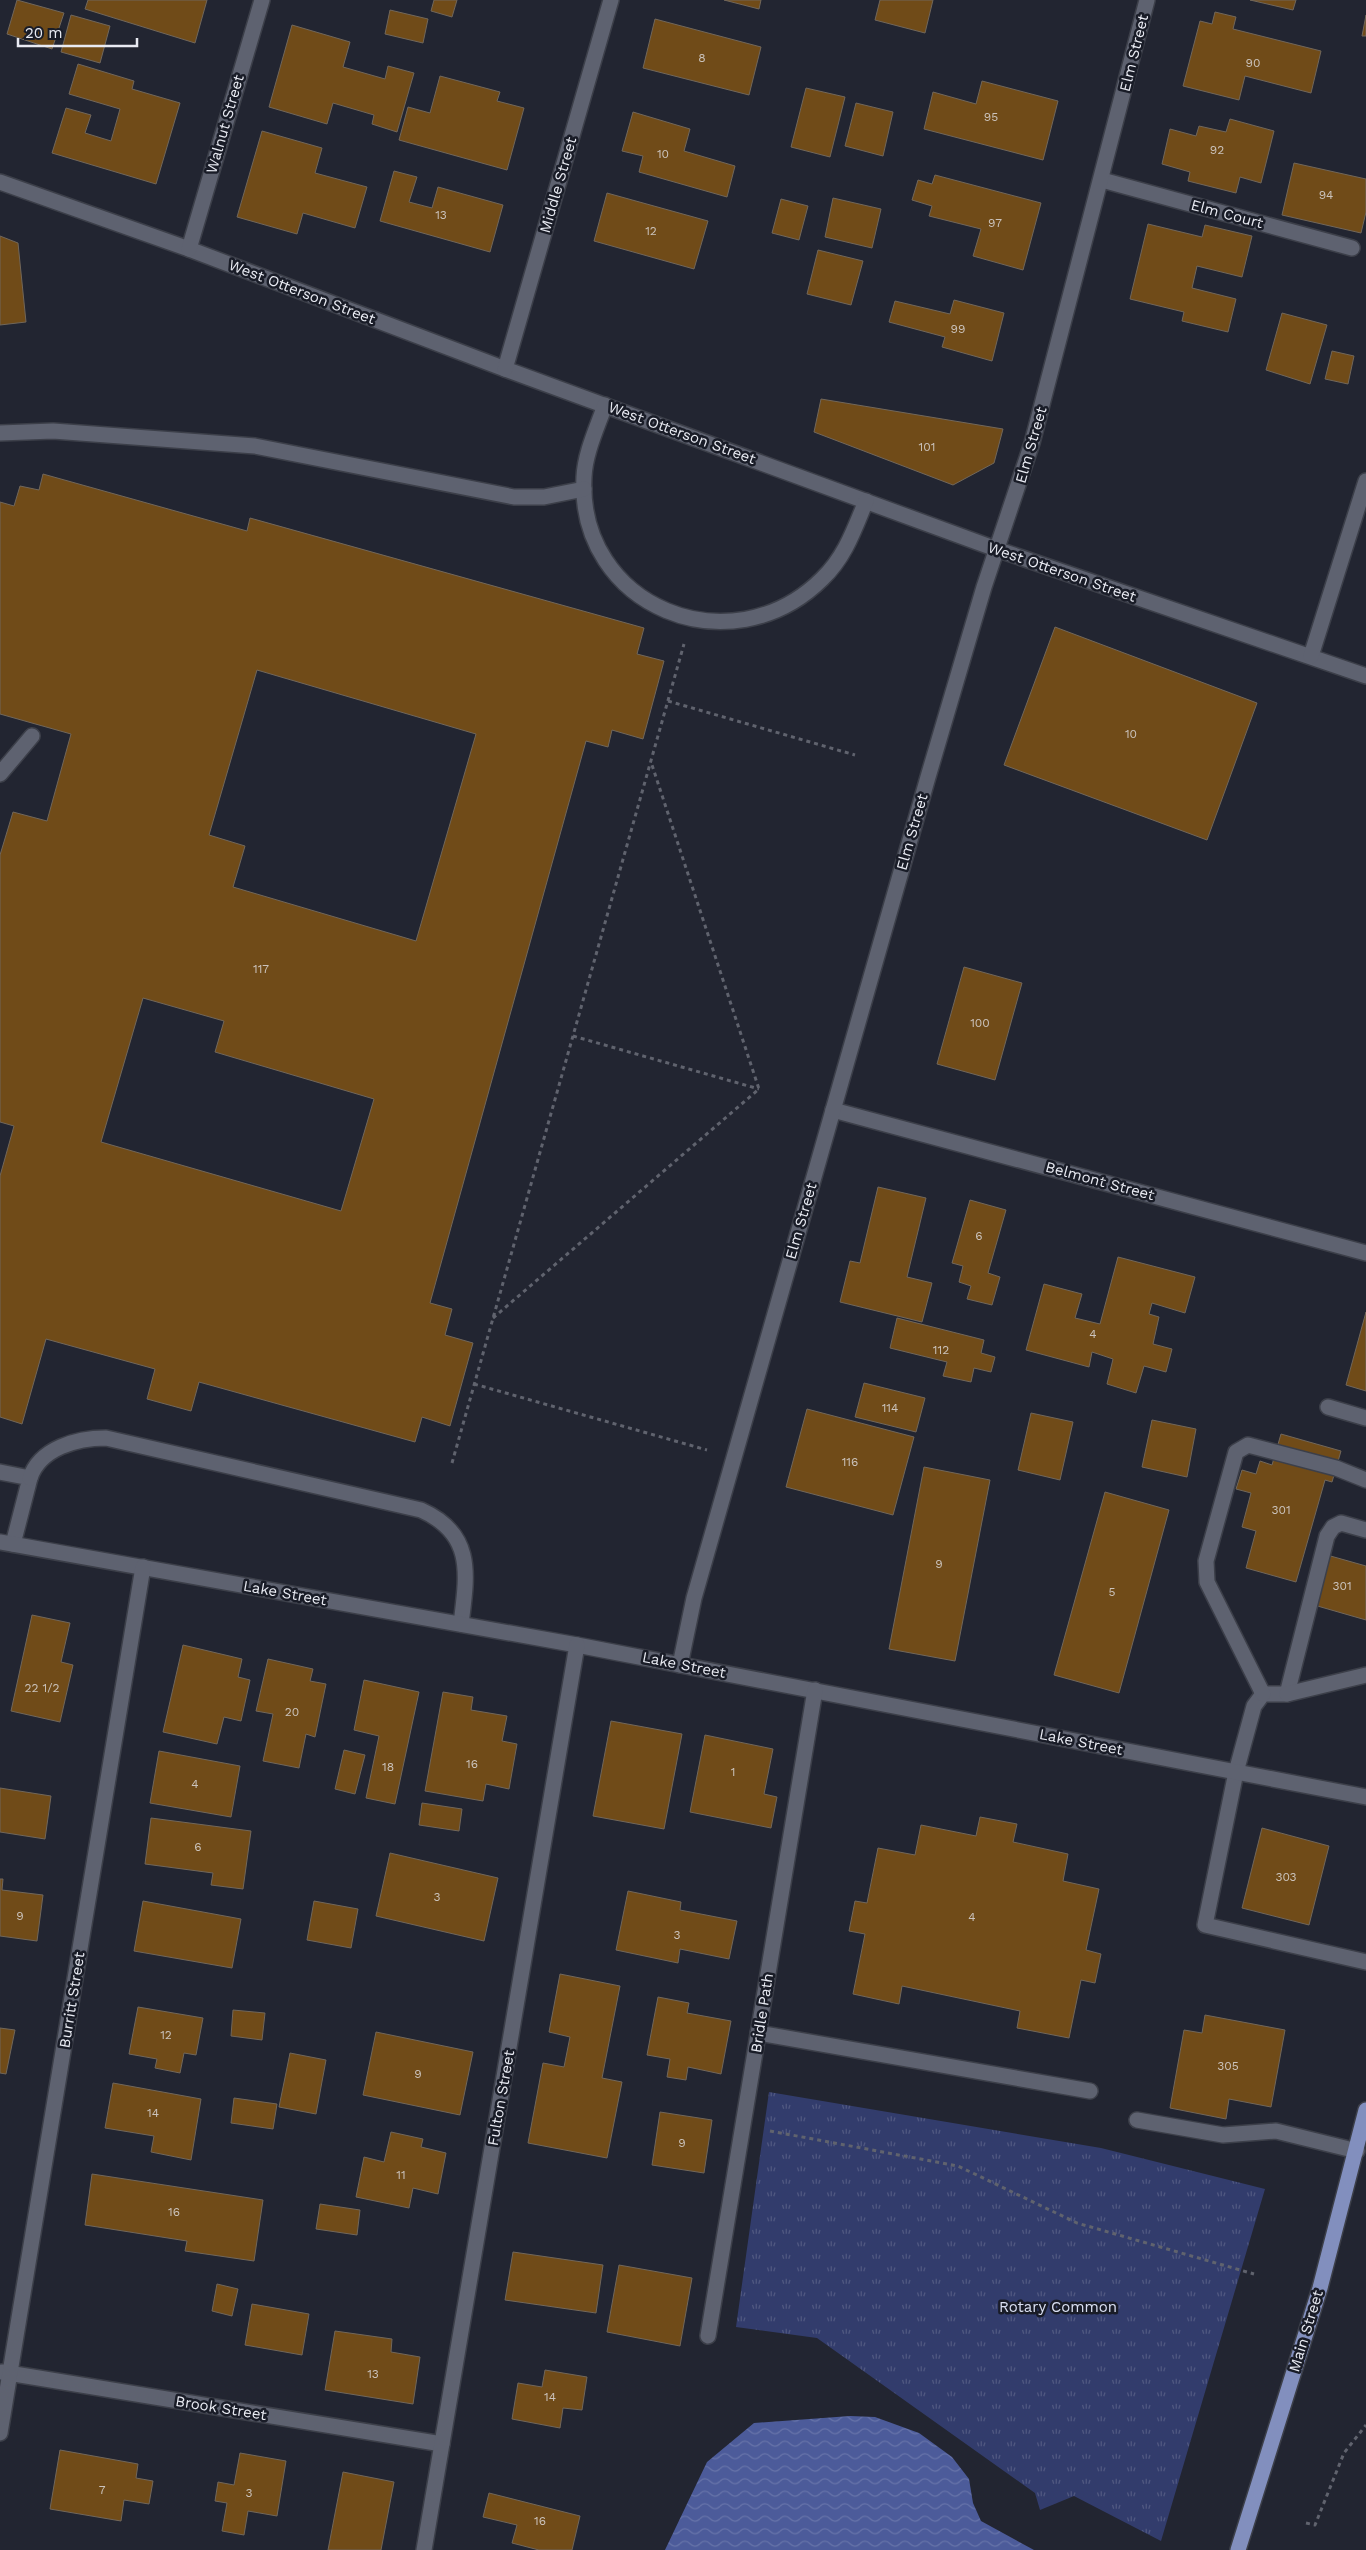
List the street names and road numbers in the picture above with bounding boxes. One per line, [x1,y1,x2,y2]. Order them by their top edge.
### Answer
street label: Elm Street [1116,12,1152,93]
street label: Walnut Street [202,72,248,176]
street label: Middle Street [536,134,581,235]
street label: Elm Court [1189,196,1266,232]
street label: West Otterson Street [226,256,379,329]
street label: West Otterson Street [606,398,759,468]
street label: Elm Street [1011,404,1051,485]
street label: West Otterson Street [985,538,1139,606]
street label: Elm Street [892,791,932,872]
street label: Belmont Street [1044,1158,1157,1204]
street label: Elm Street [781,1180,821,1261]
street label: Lake Street [242,1577,329,1609]
street label: Lake Street [641,1648,728,1682]
street label: Lake Street [1038,1725,1125,1759]
street label: Burritt Street [56,1950,89,2049]
street label: Bridle Path [747,1972,777,2054]
street label: Fulton Street [484,2048,518,2147]
street label: Main Street [1285,2287,1327,2374]
street label: Brook Street [174,2392,269,2424]

